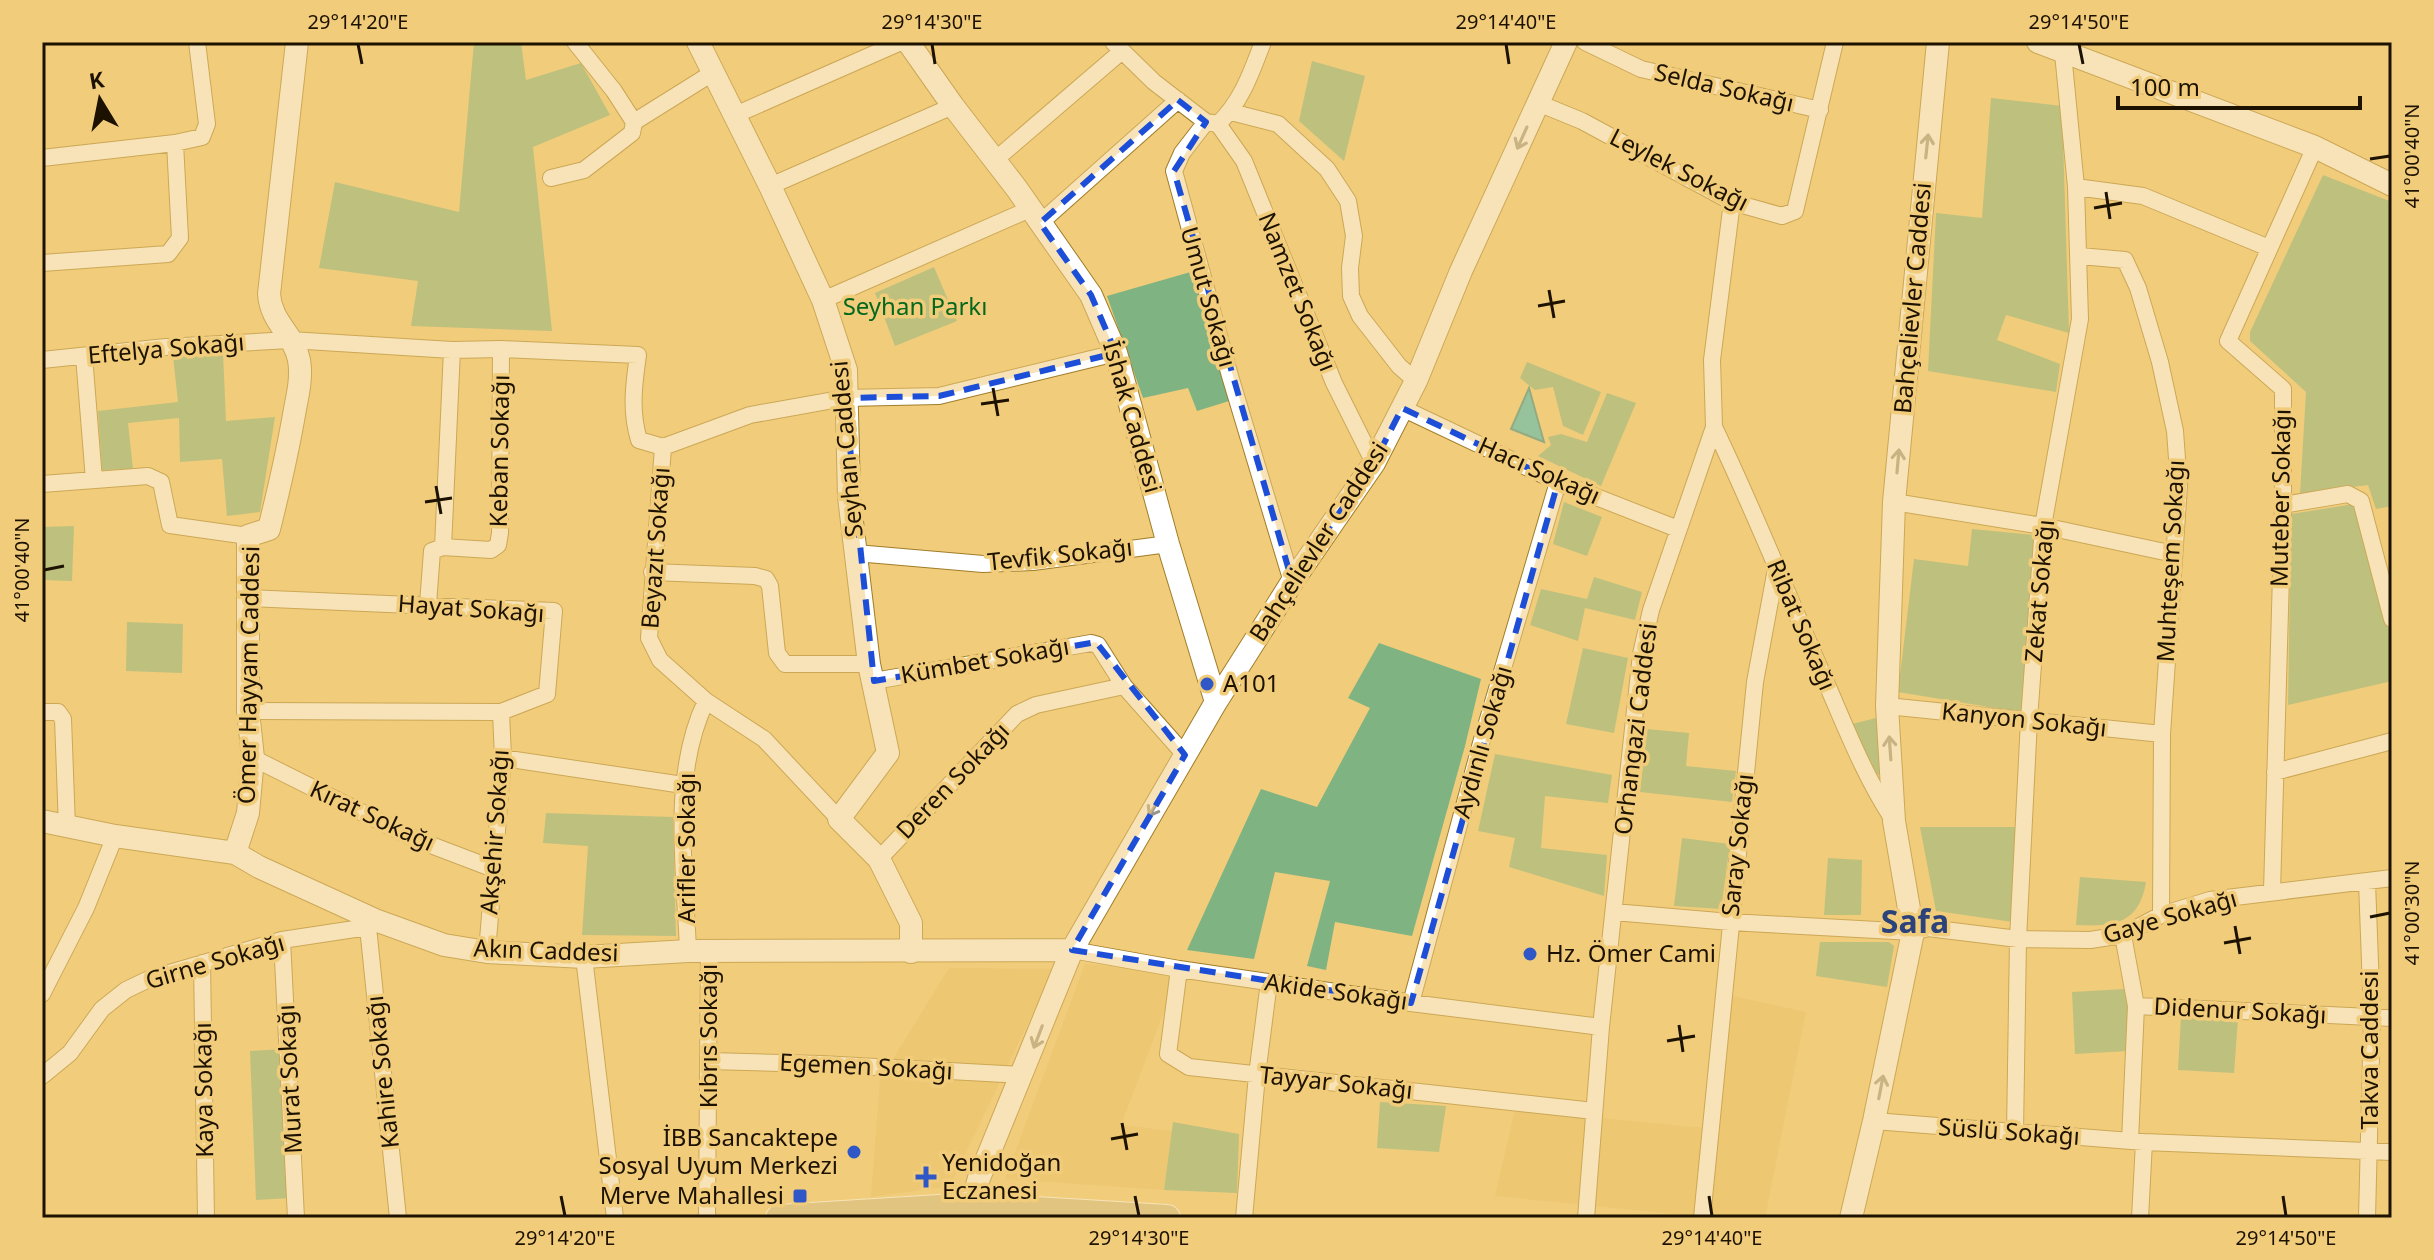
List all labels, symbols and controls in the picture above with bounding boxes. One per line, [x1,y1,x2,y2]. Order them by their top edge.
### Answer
text: 29°14'20"E [308,8,408,35]
text: 29°14'30"E [882,8,982,35]
text: 29°14'40"E [1456,8,1556,35]
text: 29°14'50"E [2029,8,2129,35]
street label: Selda Sokağı [1651,54,1797,119]
north arrow [60,60,140,140]
scale bar [2118,60,2360,110]
text: K [87,63,107,95]
text: 100 m [2130,70,2200,103]
text: 41°00'40"N [2398,103,2425,209]
street label: Leylek Sokağı [1605,120,1755,218]
one-way arrow [1514,126,1529,150]
one-way arrow [1920,133,1935,160]
street label: Bahçelievler Caddesi [1885,181,1938,415]
street label: Namzet Sokağı [1251,207,1345,376]
street label: Umut Sokağı [1174,223,1245,371]
park label: Seyhan Parkı [843,289,987,322]
street label: Eftelya Sokağı [86,324,245,371]
street label: İshak Caddesi [1096,337,1171,496]
street label: Seyhan Caddesi [821,359,870,539]
street label: Keban Sokağı [481,374,516,528]
street label: Muteber Sokağı [2261,409,2298,587]
street label: Hacı Sokağı [1473,428,1606,511]
street label: Bahçelievler Caddesi [1241,435,1395,647]
one-way arrow [1891,448,1906,475]
street label: Muhteşem Sokağı [2148,459,2191,663]
street label: Beyazıt Sokağı [632,466,677,630]
text: 41°00'40"N [8,517,35,623]
street label: Zekat Sokağı [2016,518,2061,664]
street label: Tevfik Sokağı [986,530,1134,578]
street label: Ömer Hayyam Caddesi [229,546,266,804]
street label: Ribat Sokağı [1760,554,1845,695]
street label: Hayat Sokağı [397,586,545,629]
street label: Orhangazi Caddesi [1605,621,1664,837]
street label: Kümbet Sokağı [898,628,1071,691]
street label: Aydınlı Sokağı [1444,662,1519,822]
place label: A101 [1223,666,1280,699]
marker: A101 [1198,675,1216,693]
street label: Kanyon Sokağı [1940,693,2108,744]
street label: Deren Sokağı [888,715,1016,845]
one-way arrow [1882,735,1897,762]
street label: Akşehir Sokağı [471,748,516,915]
street label: Kırat Sokağı [305,771,440,858]
street label: Saray Sokağı [1713,772,1760,918]
street label: Arifler Sokağı [669,773,702,923]
one-way arrow [1147,794,1163,817]
text: 41°00'30"N [2398,860,2425,966]
street label: Gaye Sokağı [2099,881,2240,950]
district label: Safa [1881,899,1949,942]
street label: Girne Sokağı [141,925,288,996]
street label: Akın Caddesi [473,930,619,969]
place label: Hz. Ömer Cami [1546,936,1716,969]
marker: Hz. Ömer Cami [1521,945,1539,963]
street label: Kıbrıs Sokağı [691,964,724,1108]
street label: Akide Sokağı [1263,964,1410,1017]
street label: Takva Caddesi [2352,971,2385,1129]
street label: Didenur Sokağı [2153,989,2327,1031]
street label: Kahire Sokağı [357,994,406,1150]
street label: Murat Sokağı [268,1004,309,1155]
street label: Kaya Sokağı [185,1022,220,1158]
one-way arrow [1030,1024,1044,1049]
street label: Egemen Sokağı [779,1044,954,1087]
street label: Tayyar Sokağı [1258,1057,1414,1106]
one-way arrow [1874,1075,1889,1101]
street label: Süslü Sokağı [1937,1109,2081,1152]
place label: İBB Sancaktepe Sosyal Uyum Merkezi [599,1120,838,1181]
marker: İBB Sancaktepe Sosyal Uyum Merkezi [845,1143,863,1161]
place label: Yenidoğan Eczanesi [942,1145,1061,1206]
marker: Yenidoğan Eczanesi [917,1168,935,1186]
place label: Merve Mahallesi [600,1178,784,1211]
marker: Merve Mahallesi [791,1187,809,1205]
text: 29°14'20"E [515,1224,615,1251]
text: 29°14'30"E [1089,1224,1189,1251]
text: 29°14'40"E [1662,1224,1762,1251]
text: 29°14'50"E [2236,1224,2336,1251]

